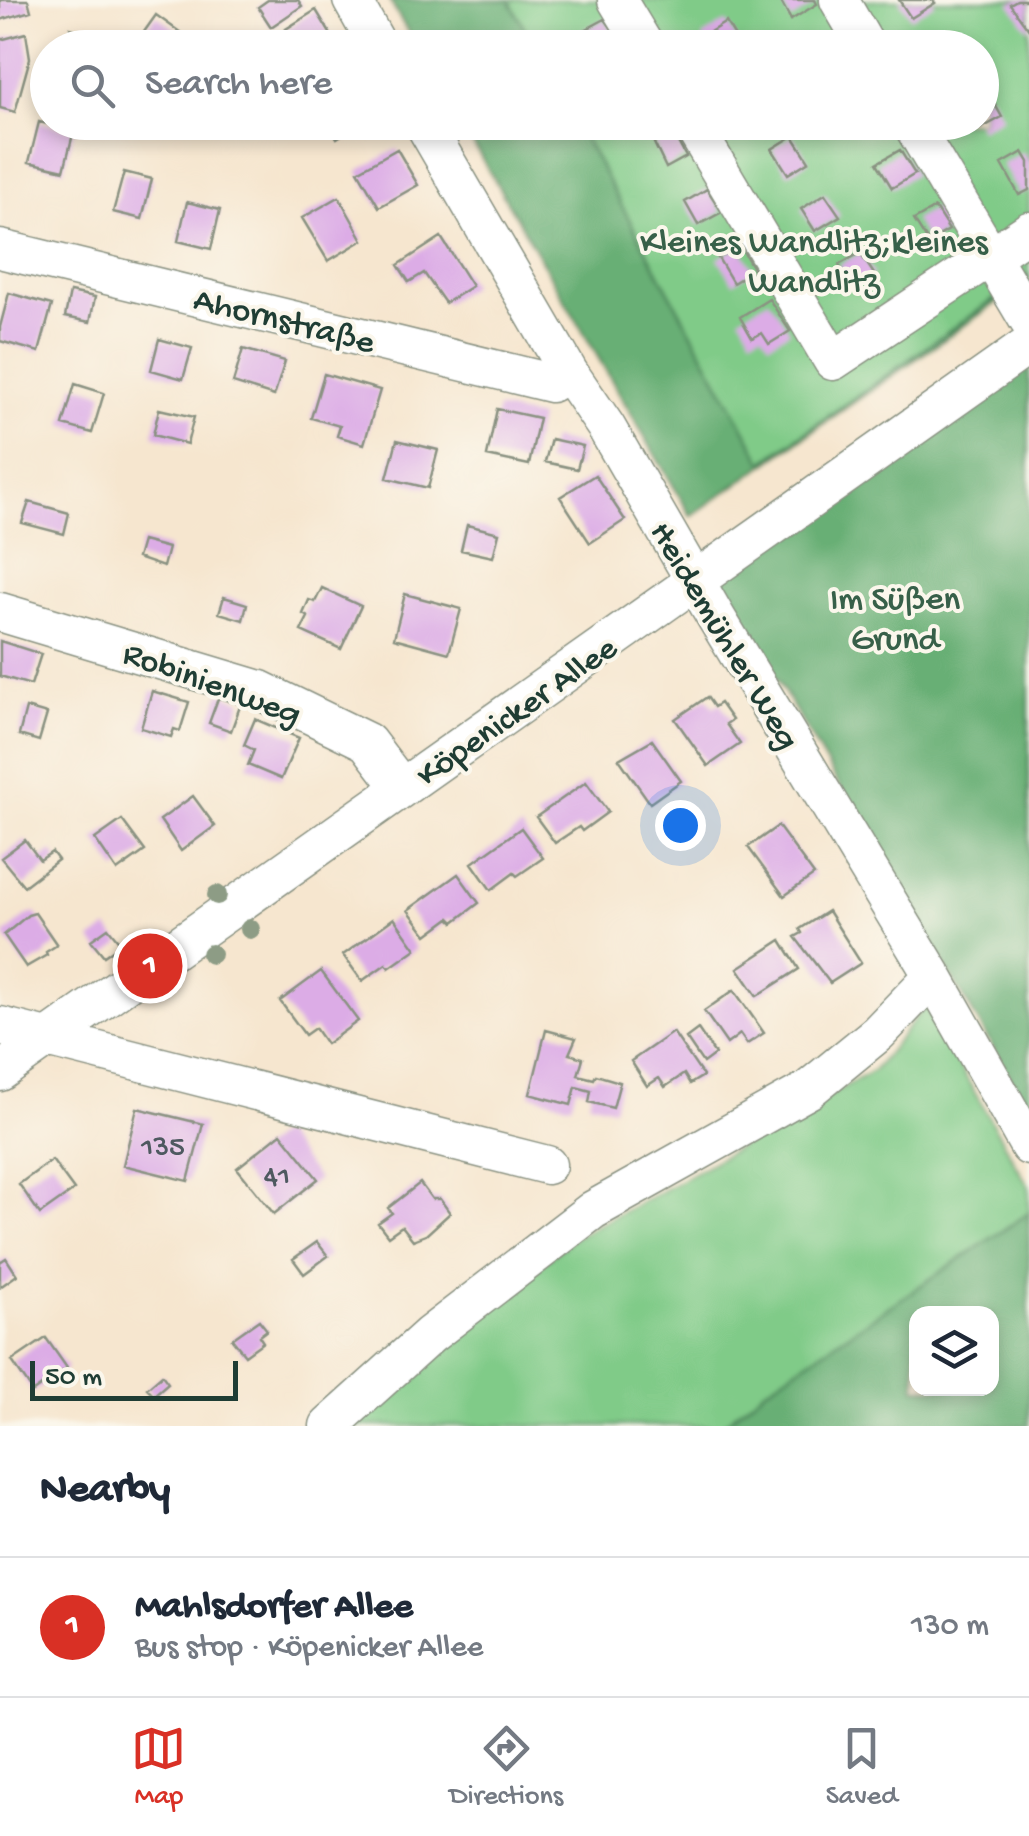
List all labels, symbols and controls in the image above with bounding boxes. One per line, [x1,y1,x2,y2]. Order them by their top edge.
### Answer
search box [30,30,999,140]
icon: search [65,58,120,113]
text: Search here [145,63,332,107]
park label: Kleines Wandlitz;kleines Wandlitz [640,224,989,305]
street label: Ahornstraße [189,281,379,366]
street label: Heidemühler Weg [638,516,806,758]
park label: Im Süßen Grund [830,581,960,662]
street label: Köpenicker Allee [410,629,627,798]
street label: Robinienweg [116,635,306,737]
your location [655,800,706,851]
pin: 1 [118,928,182,1004]
house number: 135 [140,1132,185,1167]
house number: 41 [264,1161,290,1196]
map controls [909,1306,999,1396]
button: layers [909,1306,999,1396]
scale bar [30,1356,238,1400]
text: 50 m [45,1362,102,1395]
text: Nearby [40,1467,170,1516]
text: Mahlsdorfer Allee [135,1586,413,1630]
text: 1 [66,1608,79,1646]
text: 130 m [911,1608,989,1646]
text: Bus stop · Köpenicker Allee [135,1630,483,1668]
tab: Map [131,1721,186,1814]
tab: Directions [449,1721,563,1814]
tab: Saved [826,1721,898,1814]

